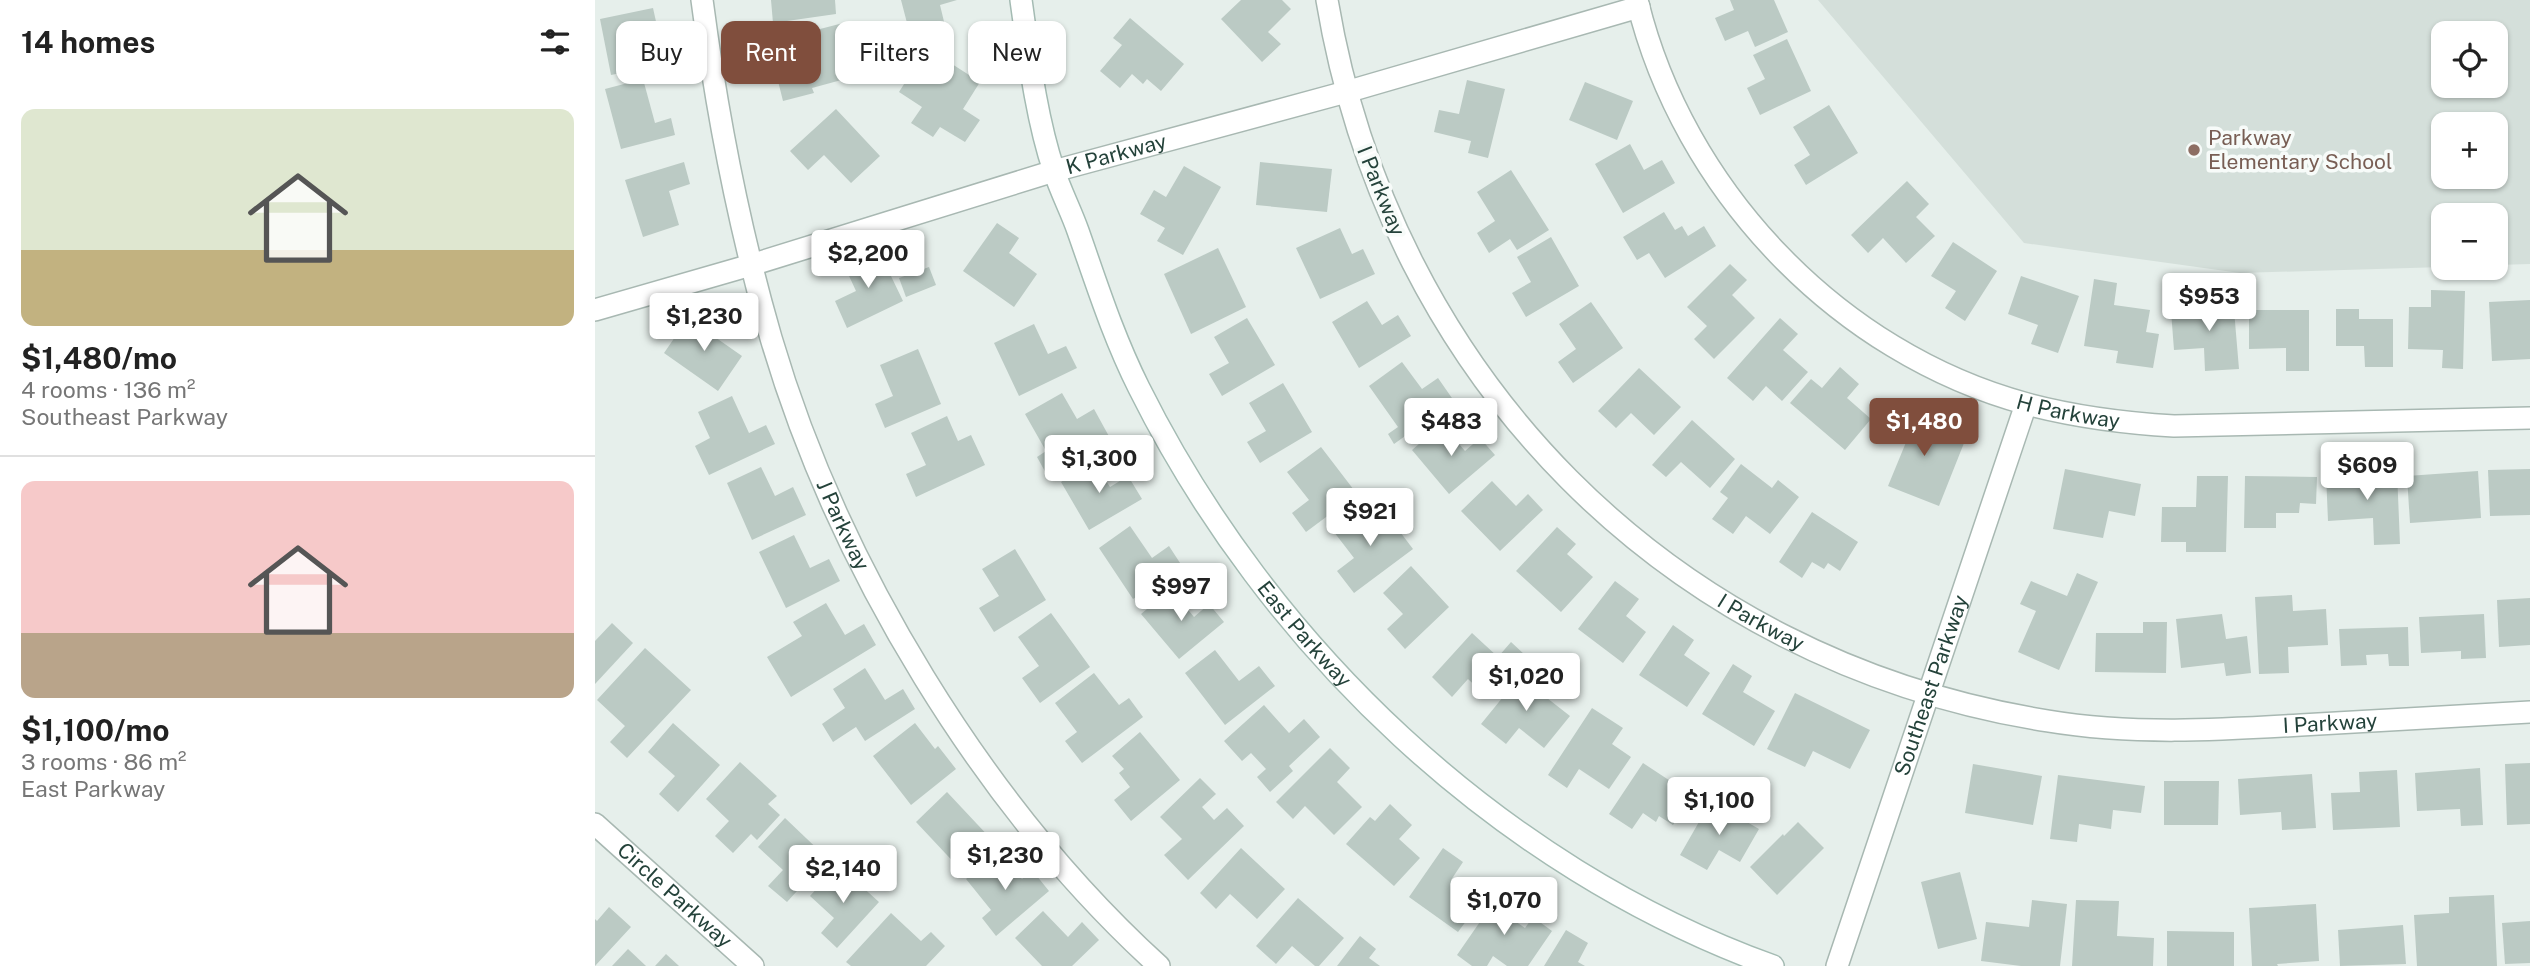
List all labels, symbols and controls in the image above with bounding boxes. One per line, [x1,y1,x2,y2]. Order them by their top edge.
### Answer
chip: Buy [616,21,707,84]
chip: Rent [721,21,821,84]
chip: Filters [835,21,954,84]
chip: New [968,21,1066,84]
map controls [2431,21,2508,280]
button: locate [2431,21,2508,98]
icon: filters [536,23,574,61]
text: 14 homes [21,24,155,60]
button: + [2431,112,2508,189]
place label: Parkway Elementary School [2208,125,2392,174]
street label: K Parkway [1063,128,1169,179]
street label: I Parkway [1352,142,1411,239]
marker: Parkway Elementary School [2186,142,2202,158]
icon: home [235,155,361,281]
button: − [2431,203,2508,280]
pin: $2,200 [811,230,925,290]
text: $2,200 [827,239,909,266]
pin: $953 [2168,274,2250,333]
text: $953 [2178,282,2240,309]
pin: $1,230 [647,294,761,353]
text: $1,230 [666,302,742,329]
text: $1,480/mo [21,340,177,376]
text: 4 rooms · 136 m² [21,376,195,403]
street label: H Parkway [2014,389,2121,433]
pin: $483 [1410,398,1492,458]
pin: $1,480 [1867,398,1981,458]
text: Southeast Parkway [21,403,228,430]
text: $483 [1420,407,1482,434]
text: $1,480 [1885,407,1963,434]
pin: $1,300 [1042,435,1156,495]
pin: $609 [2326,442,2408,502]
text: $1,300 [1061,444,1137,471]
text: $609 [2337,451,2397,478]
street label: J Parkway [811,476,875,574]
pin: $921 [1329,489,1411,548]
text: $921 [1342,497,1398,524]
icon: home [235,527,361,653]
pin: $997 [1140,564,1222,623]
text: $997 [1151,572,1211,599]
street label: East Parkway [1252,576,1357,692]
street label: I Parkway [1713,588,1808,656]
street label: Southeast Parkway [1889,592,1973,779]
pin: $1,020 [1469,654,1583,713]
text: $1,020 [1488,662,1564,689]
street label: I Parkway [2282,708,2378,738]
text: $1,100/mo [21,712,170,748]
text: 3 rooms · 86 m² [21,748,187,775]
text: East Parkway [21,775,165,802]
pin: $1,100 [1662,778,1776,837]
text: $1,100 [1683,786,1755,813]
pin: $1,230 [948,832,1062,892]
street label: Circle Parkway [612,837,737,953]
text: $1,230 [967,841,1043,868]
pin: $2,140 [786,846,900,905]
text: $2,140 [805,854,881,881]
pin: $1,070 [1447,878,1561,937]
text: $1,070 [1466,886,1542,913]

